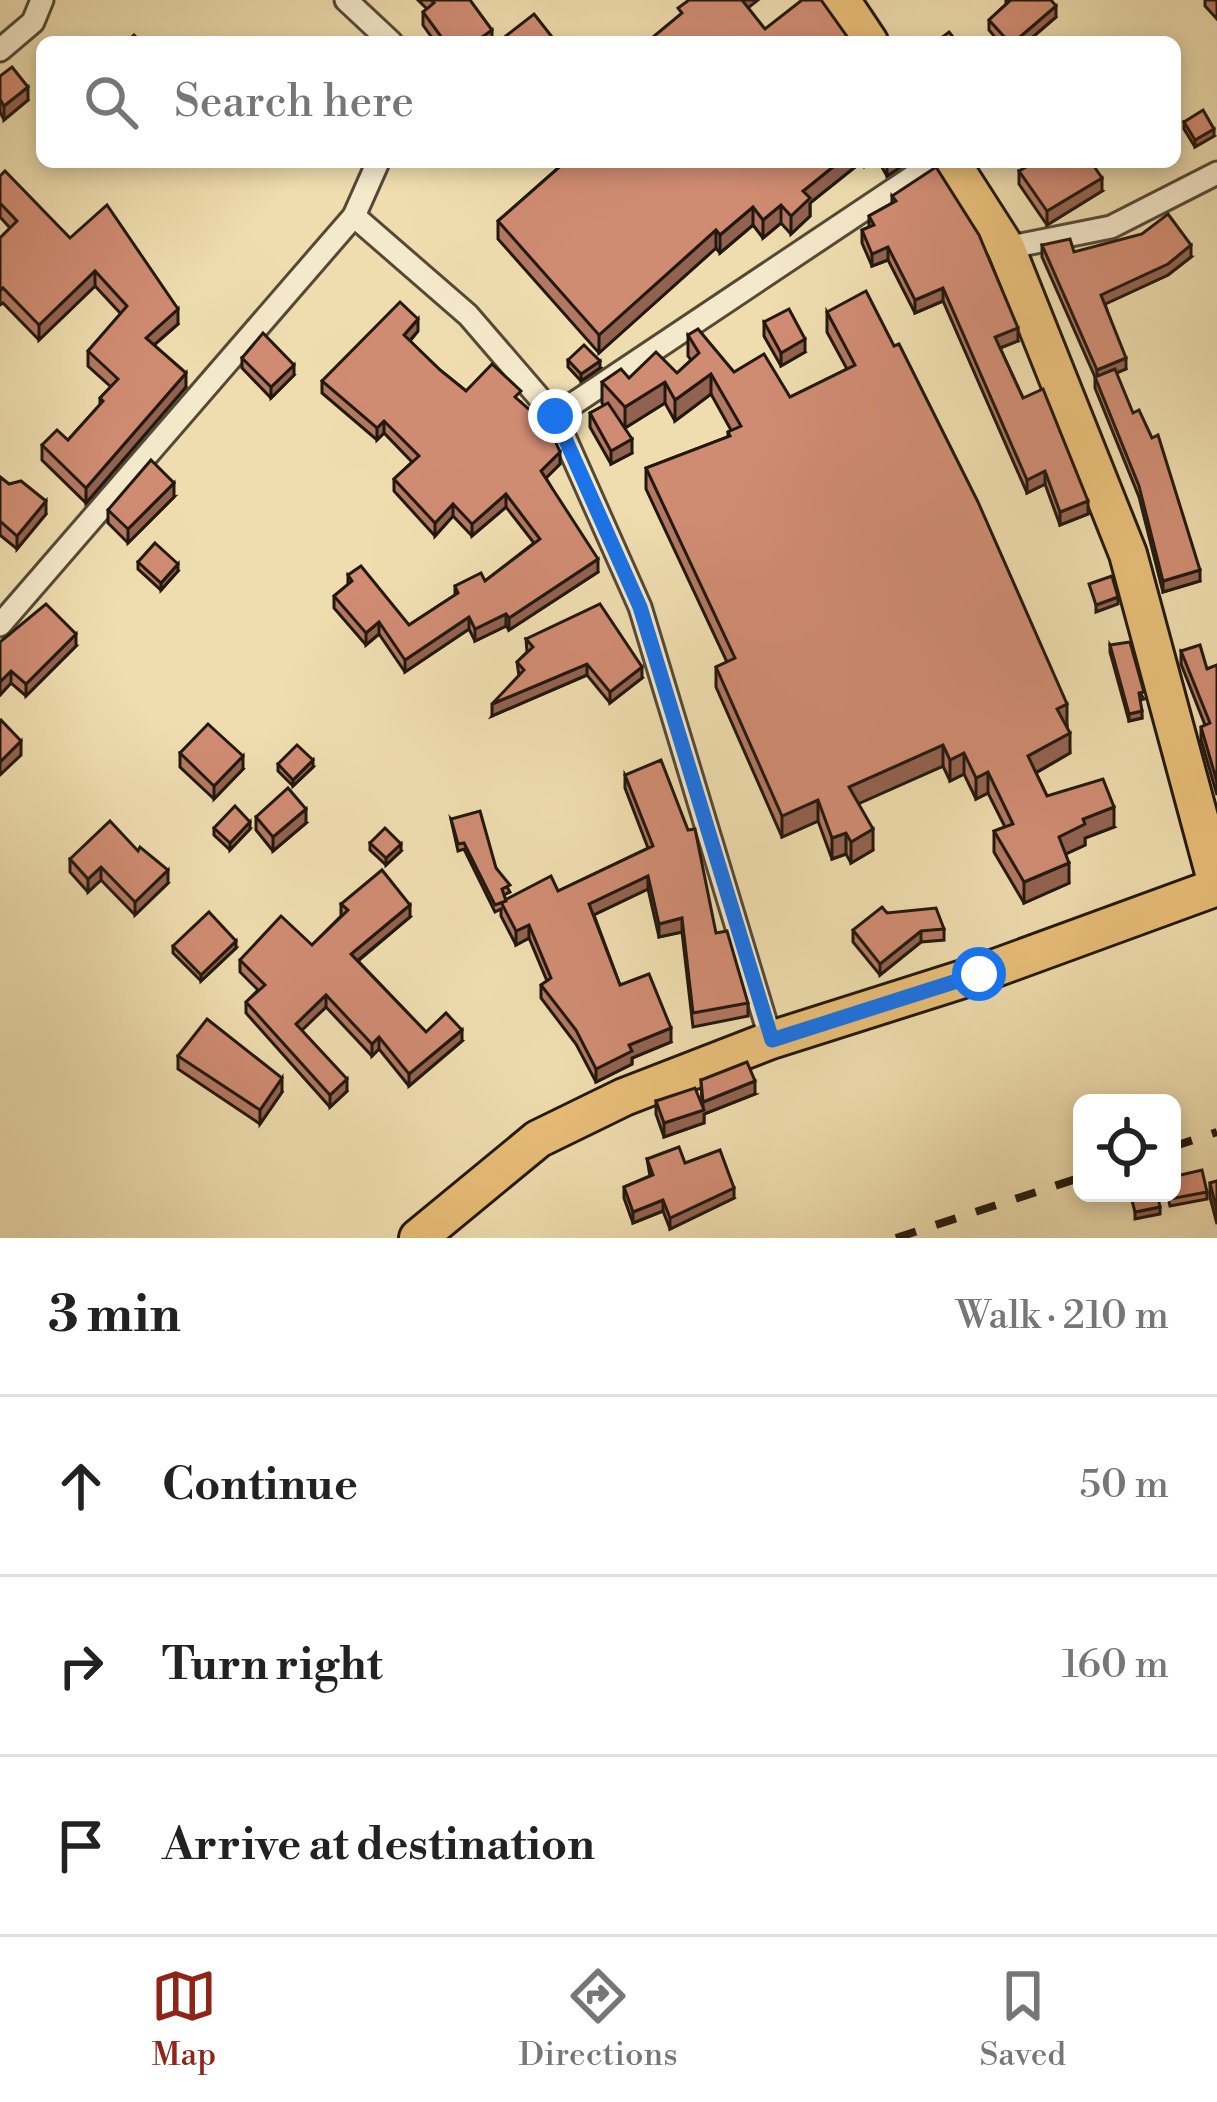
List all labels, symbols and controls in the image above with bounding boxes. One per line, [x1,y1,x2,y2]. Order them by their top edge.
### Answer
search box [36,36,1181,168]
icon: search [78,69,144,135]
text: Search here [174,74,414,131]
route end [528,389,582,443]
route start [952,947,1006,1001]
map controls [1073,1094,1181,1202]
button: locate [1073,1094,1181,1202]
text: 3 min [48,1284,181,1348]
text: Walk · 210 m [956,1292,1169,1341]
icon: ahead [48,1453,114,1519]
text: Continue [162,1457,358,1514]
text: 50 m [1079,1461,1169,1510]
icon: right [48,1633,114,1699]
text: Turn right [162,1637,383,1694]
text: 160 m [1062,1641,1169,1690]
icon: arrive [48,1813,114,1879]
text: Arrive at destination [162,1817,595,1874]
tab: Map [151,1963,217,2076]
tab: Directions [519,1963,678,2076]
tab: Saved [979,1963,1066,2076]

